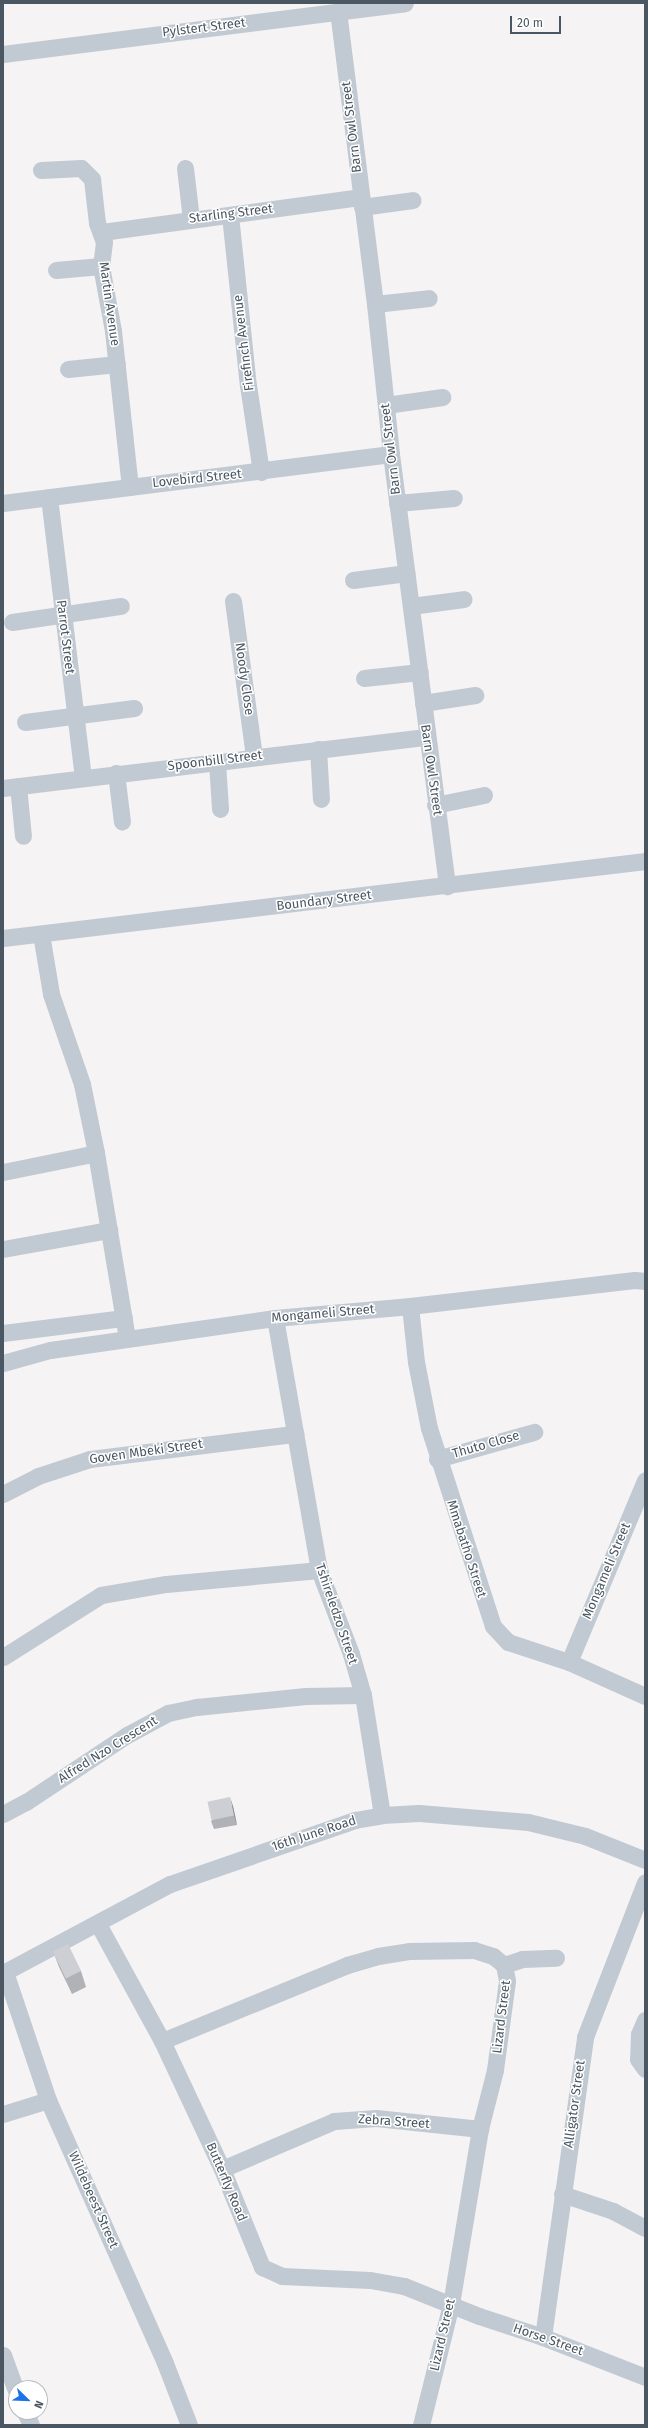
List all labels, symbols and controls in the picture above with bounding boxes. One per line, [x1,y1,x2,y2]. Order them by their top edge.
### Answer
scale bar [512,8,563,34]
street label: Pylstert Street [161,15,247,41]
text: 20 m [517,16,543,30]
street label: Barn Owl Street [339,80,365,174]
street label: Starling Street [188,201,274,227]
street label: Martin Avenue [95,261,123,347]
street label: Firefinch Avenue [230,294,258,392]
street label: Barn Owl Street [378,402,404,496]
street label: Lovebird Street [152,467,242,491]
street label: Parrot Street [53,599,77,675]
street label: Noody Close [231,642,257,716]
street label: Barn Owl Street [417,723,445,817]
street label: Spoonbill Street [167,747,263,775]
street label: Boundary Street [276,887,372,915]
street label: Mongameli Street [271,1302,375,1326]
street label: Thuto Close [451,1428,521,1462]
street label: Goven Mbeki Street [88,1436,204,1468]
street label: Mmabatho Street [443,1498,489,1600]
street label: Mongameli Street [580,1520,634,1622]
street label: Tshireledzo Street [311,1562,361,1666]
street label: Alfred Nzo Crescent [55,1713,161,1787]
street label: 16th June Road [270,1813,358,1855]
street label: Lizard Street [490,1979,514,2055]
street label: Alligator Street [561,2059,589,2149]
street label: Zebra Street [358,2112,430,2132]
street label: Butterfly Road [202,2140,250,2224]
street label: Wildebeest Street [65,2149,121,2251]
street label: Lizard Street [427,2297,459,2373]
street label: Horse Street [511,2321,585,2359]
north arrow [8,2380,48,2420]
text: N [31,2399,46,2410]

